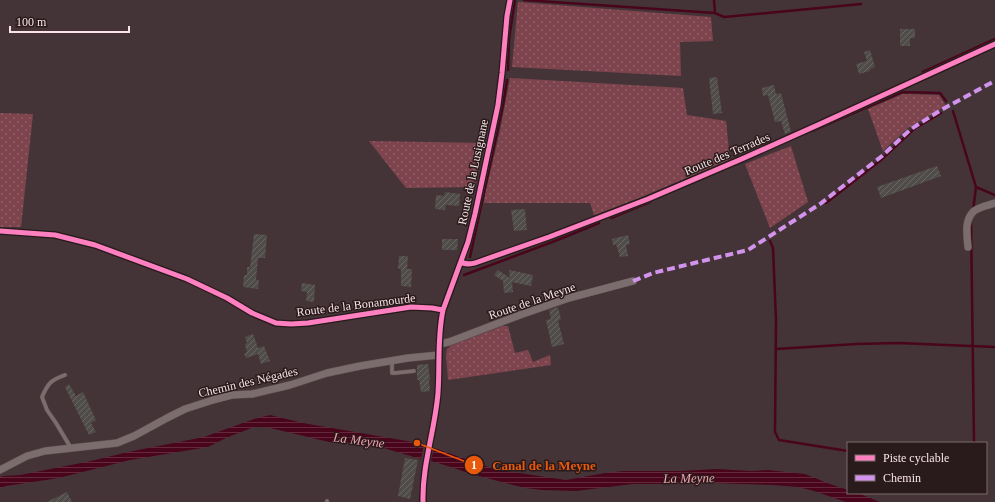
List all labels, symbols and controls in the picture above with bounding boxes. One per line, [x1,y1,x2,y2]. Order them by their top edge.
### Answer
scale bar [10,8,129,34]
text: 100 m [16,15,47,29]
street label: Route de la Lusignane [455,118,491,226]
street label: Route des Terrades [682,130,772,178]
street label: Route de la Meyne [487,280,577,322]
street label: Route de la Bonamourde [296,291,416,319]
street label: Chemin des Négades [197,364,299,400]
water label: La Meyne [331,429,386,451]
legend [847,442,987,494]
text: Piste cyclable [883,451,949,465]
callout: Canal de la Meyne [464,453,604,478]
text: 1 [471,458,477,472]
text: Canal de la Meyne [492,458,596,473]
water label: La Meyne [662,470,715,486]
text: Chemin [883,471,921,485]

